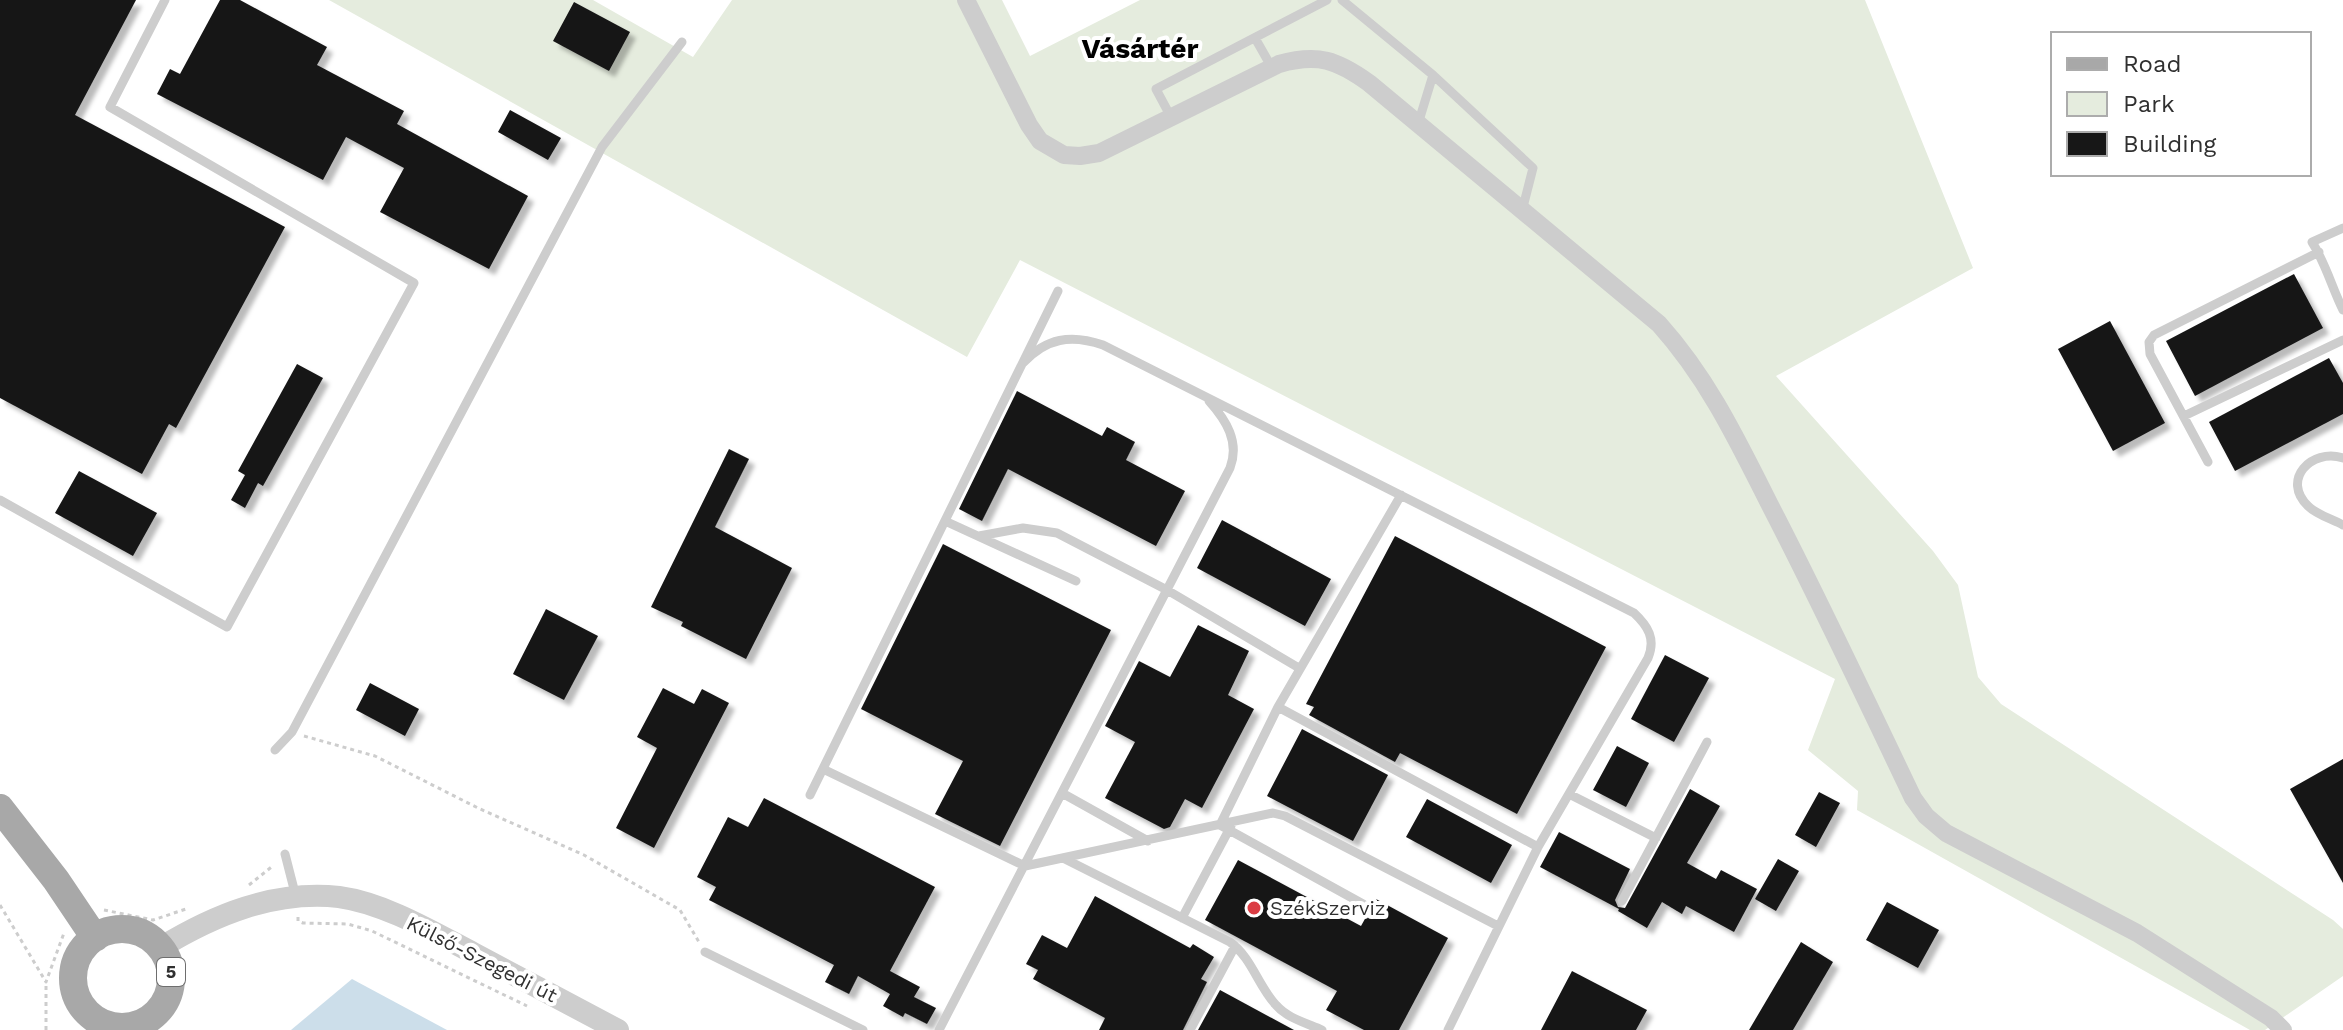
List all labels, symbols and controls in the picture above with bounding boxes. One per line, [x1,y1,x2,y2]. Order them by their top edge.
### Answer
district label: Vásártér [1082,32,1199,65]
legend [2051,32,2311,176]
text: Road [2123,50,2182,78]
text: Park [2123,90,2175,118]
text: Building [2123,130,2216,158]
place label: SzékSzerviz [1270,896,1385,920]
marker: SzékSzerviz [1245,899,1263,917]
street label: Külső-Szegedi út [403,911,562,1008]
road number: 5 [157,958,185,986]

